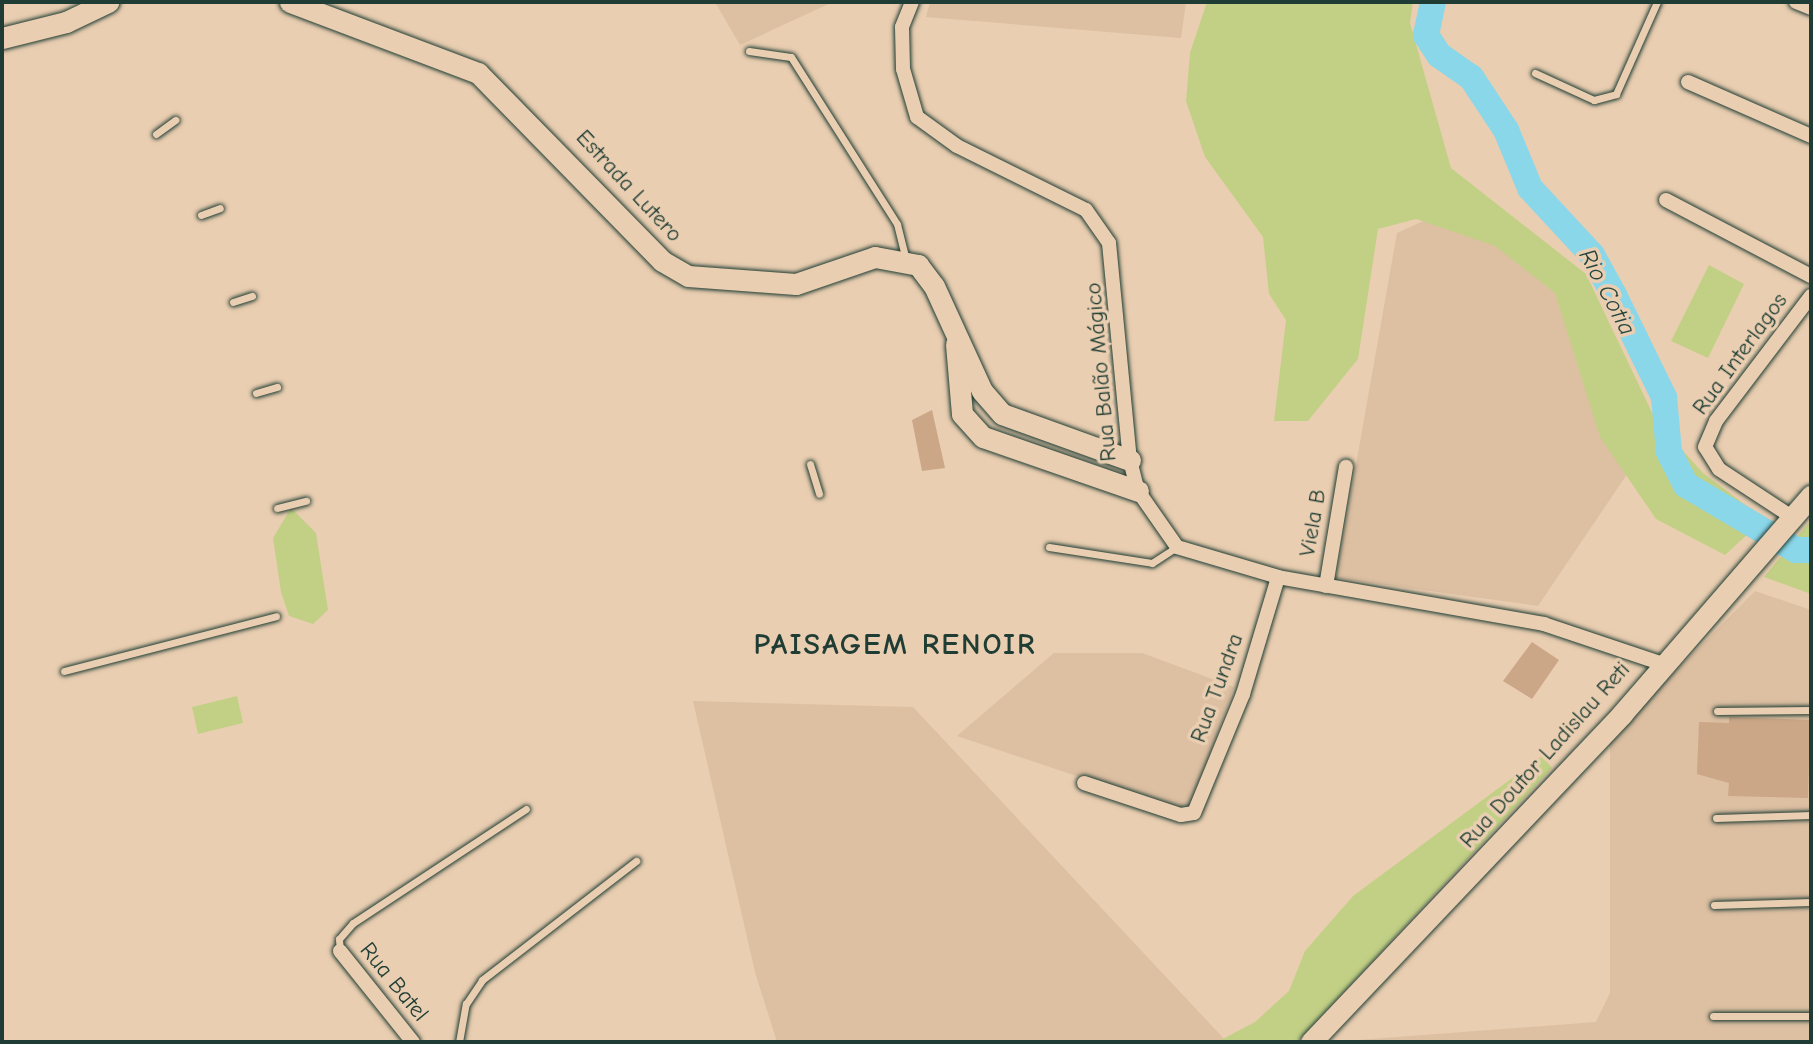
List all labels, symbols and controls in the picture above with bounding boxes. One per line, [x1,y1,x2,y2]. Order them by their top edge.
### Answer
street label: Estrada Lutero [570,124,688,248]
water label: Rio Cotia [1572,244,1642,340]
street label: Rua Balão Mágico [1079,281,1123,463]
street label: Rua Interlagos [1687,288,1793,420]
street label: Viela B [1294,487,1332,559]
district label: PAISAGEM RENOIR [755,627,1035,663]
street label: Rua Tundra [1184,630,1250,746]
street label: Rua Doutor Ladislau Reti [1454,656,1636,854]
street label: Rua Batel [354,937,434,1027]

